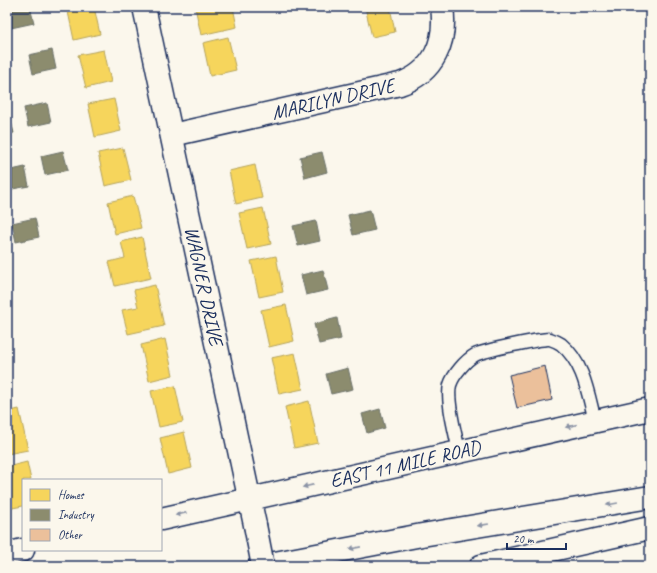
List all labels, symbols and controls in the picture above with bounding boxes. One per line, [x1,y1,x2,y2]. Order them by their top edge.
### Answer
street label: MARILYN DRIVE [269,72,400,125]
street label: WAGNER DRIVE [179,224,229,350]
one-way arrow [565,424,577,430]
street label: EAST 11 MILE ROAD [327,434,484,493]
legend [22,479,162,551]
one-way arrow [301,483,314,489]
text: Homes [58,487,85,503]
one-way arrow [606,501,618,507]
text: Industry [58,507,95,523]
one-way arrow [175,512,187,518]
one-way arrow [477,522,489,528]
scale bar [507,525,566,551]
text: Other [58,527,84,543]
text: 20 m [513,531,535,547]
one-way arrow [349,545,361,551]

